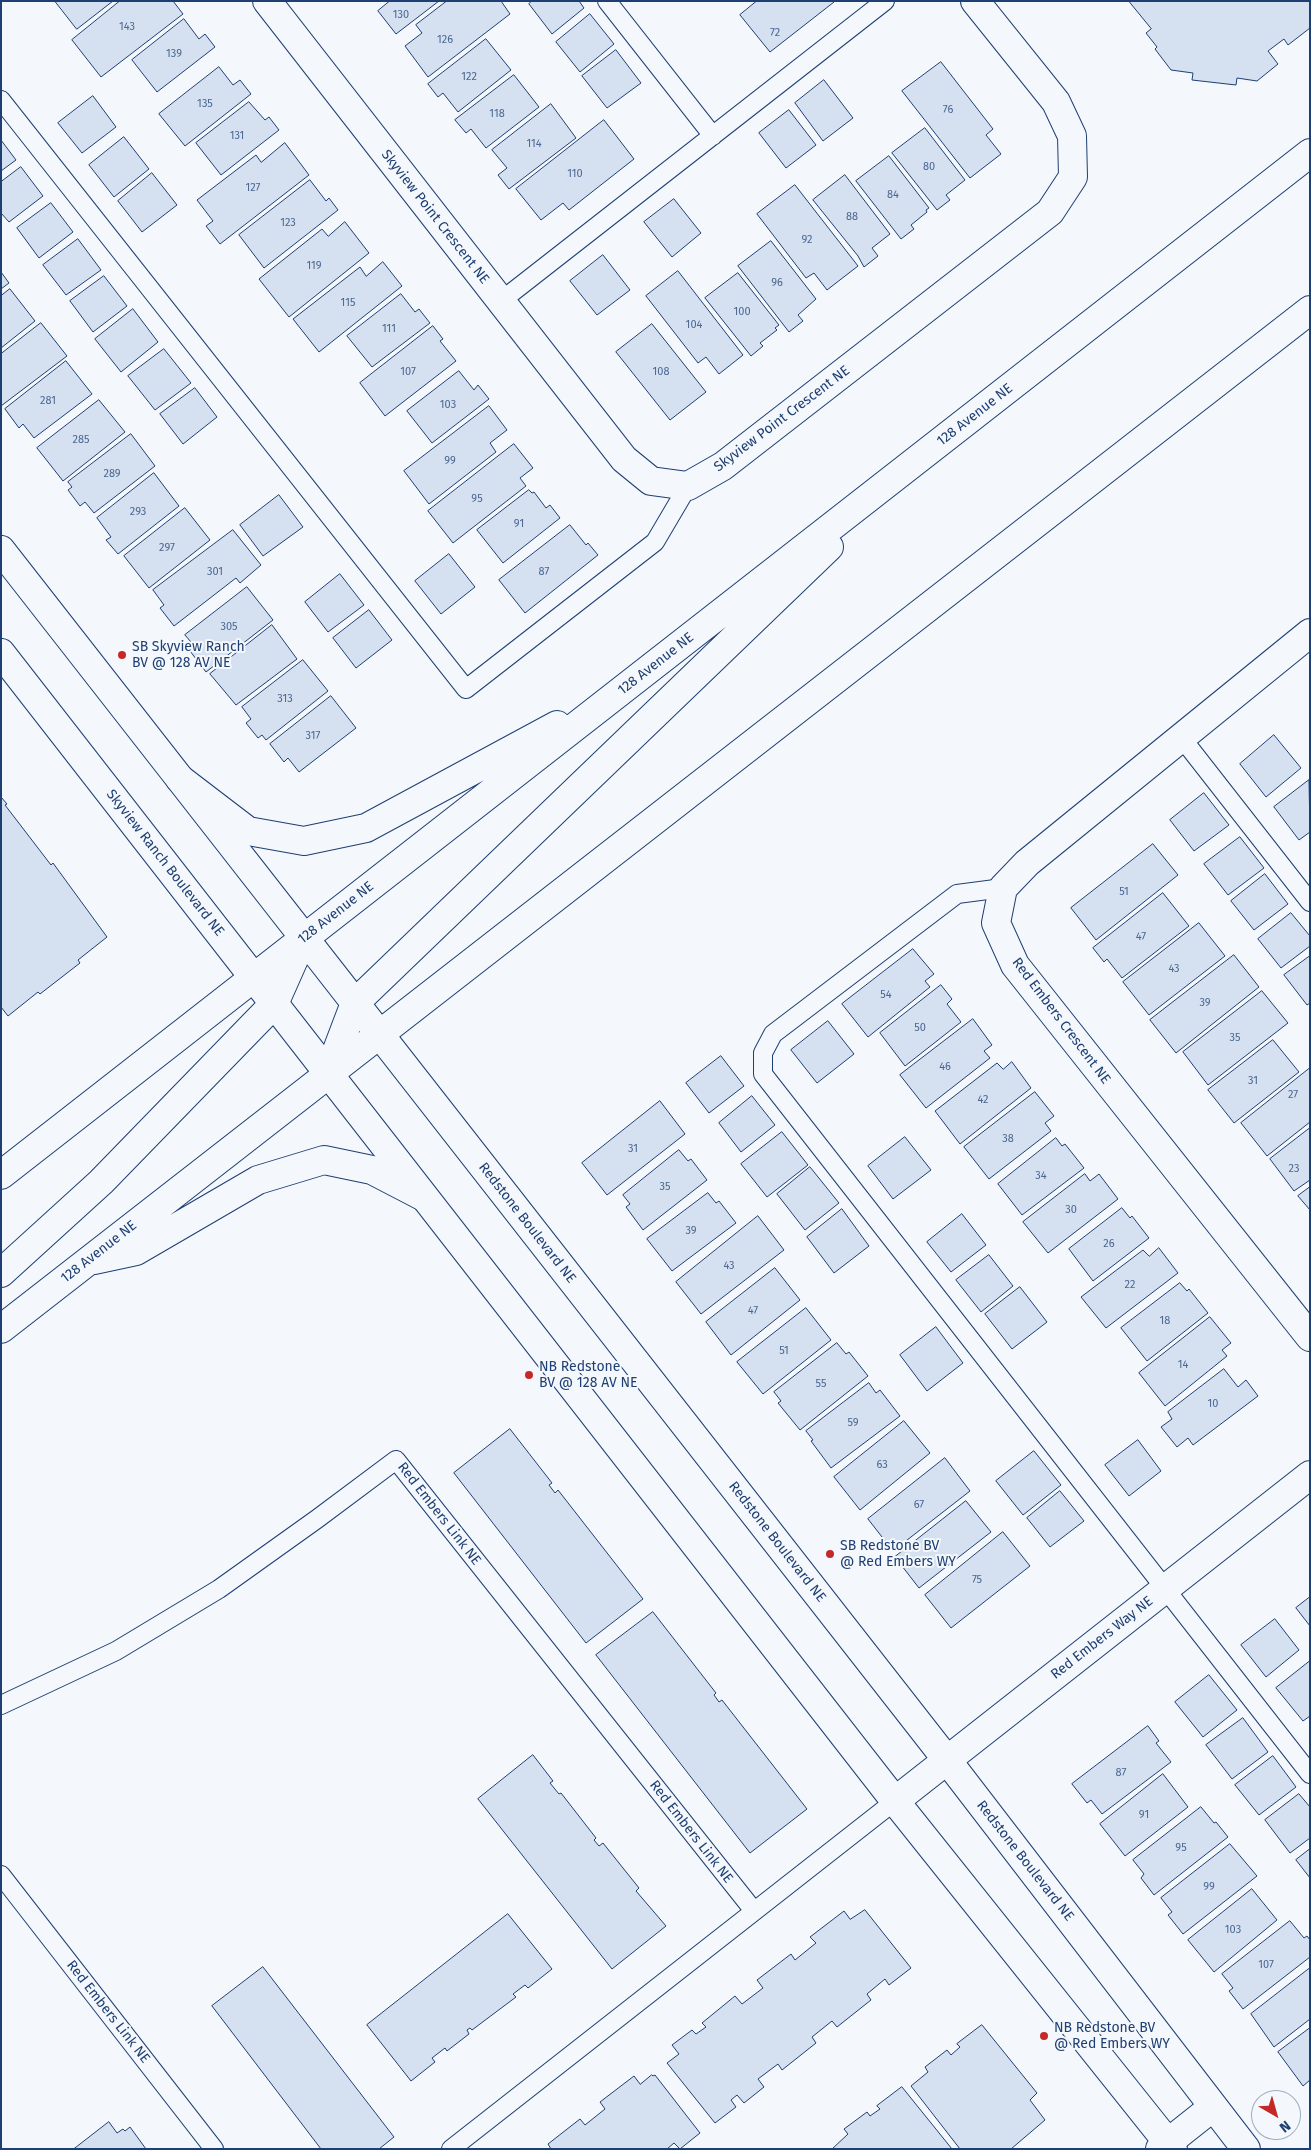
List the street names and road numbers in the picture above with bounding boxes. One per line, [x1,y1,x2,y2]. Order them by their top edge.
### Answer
street label: Skyview Point Crescent NE [377,147,493,287]
street label: Skyview Point Crescent NE [711,362,853,476]
street label: 128 Avenue NE [934,380,1016,450]
street label: 128 Avenue NE [615,629,697,699]
street label: Skyview Ranch Boulevard NE [103,786,227,940]
street label: 128 Avenue NE [295,878,377,948]
street label: Red Embers Crescent NE [1008,955,1114,1087]
street label: Redstone Boulevard NE [475,1159,579,1287]
street label: 128 Avenue NE [58,1217,140,1287]
street label: Red Embers Link NE [394,1459,484,1569]
street label: Redstone Boulevard NE [725,1478,829,1606]
street label: Red Embers Way NE [1048,1593,1156,1683]
street label: Red Embers Link NE [646,1777,736,1887]
street label: Redstone Boulevard NE [973,1797,1077,1925]
street label: Red Embers Link NE [63,1957,153,2067]

